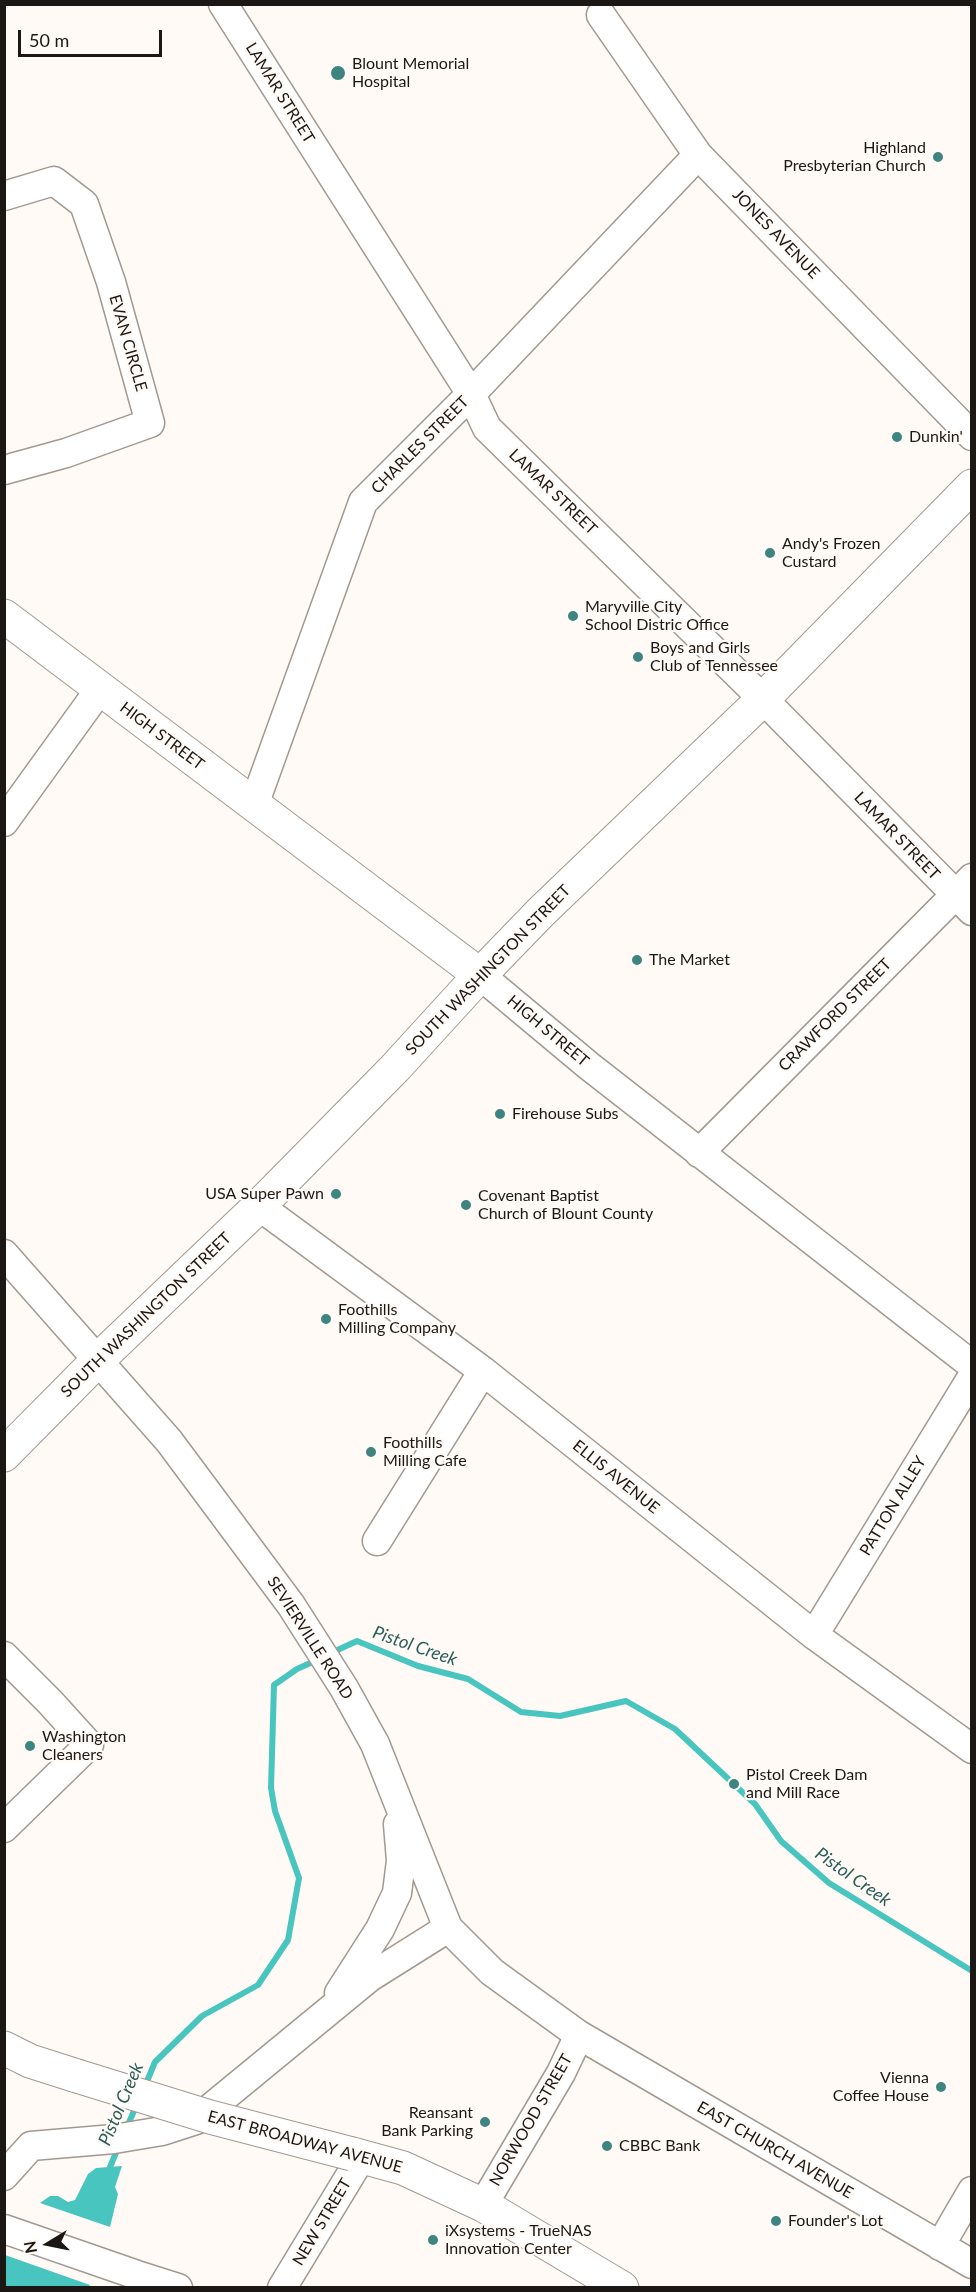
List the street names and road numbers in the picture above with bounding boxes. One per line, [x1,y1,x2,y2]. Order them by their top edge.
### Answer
street label: LAMAR STREET [241,39,319,147]
street label: JONES AVENUE [728,185,824,283]
street label: EVAN CIRCLE [105,292,151,394]
street label: CHARLES STREET [367,392,473,498]
street label: LAMAR STREET [505,445,601,539]
street label: HIGH STREET [116,698,208,774]
street label: LAMAR STREET [850,788,944,884]
street label: SOUTH WASHINGTON STREET [402,881,574,1059]
street label: CRAWFORD STREET [775,955,895,1075]
street label: HIGH STREET [503,991,593,1071]
street label: SOUTH WASHINGTON STREET [57,1229,235,1401]
street label: ELLIS AVENUE [569,1436,663,1518]
street label: PATTON ALLEY [856,1453,930,1559]
street label: SEVIERVILLE ROAD [263,1573,357,1703]
street label: NORWOOD STREET [485,2051,577,2189]
street label: EAST CHURCH AVENUE [693,2097,857,2203]
street label: EAST BROADWAY AVENUE [206,2107,404,2177]
street label: NEW STREET [288,2175,356,2269]

